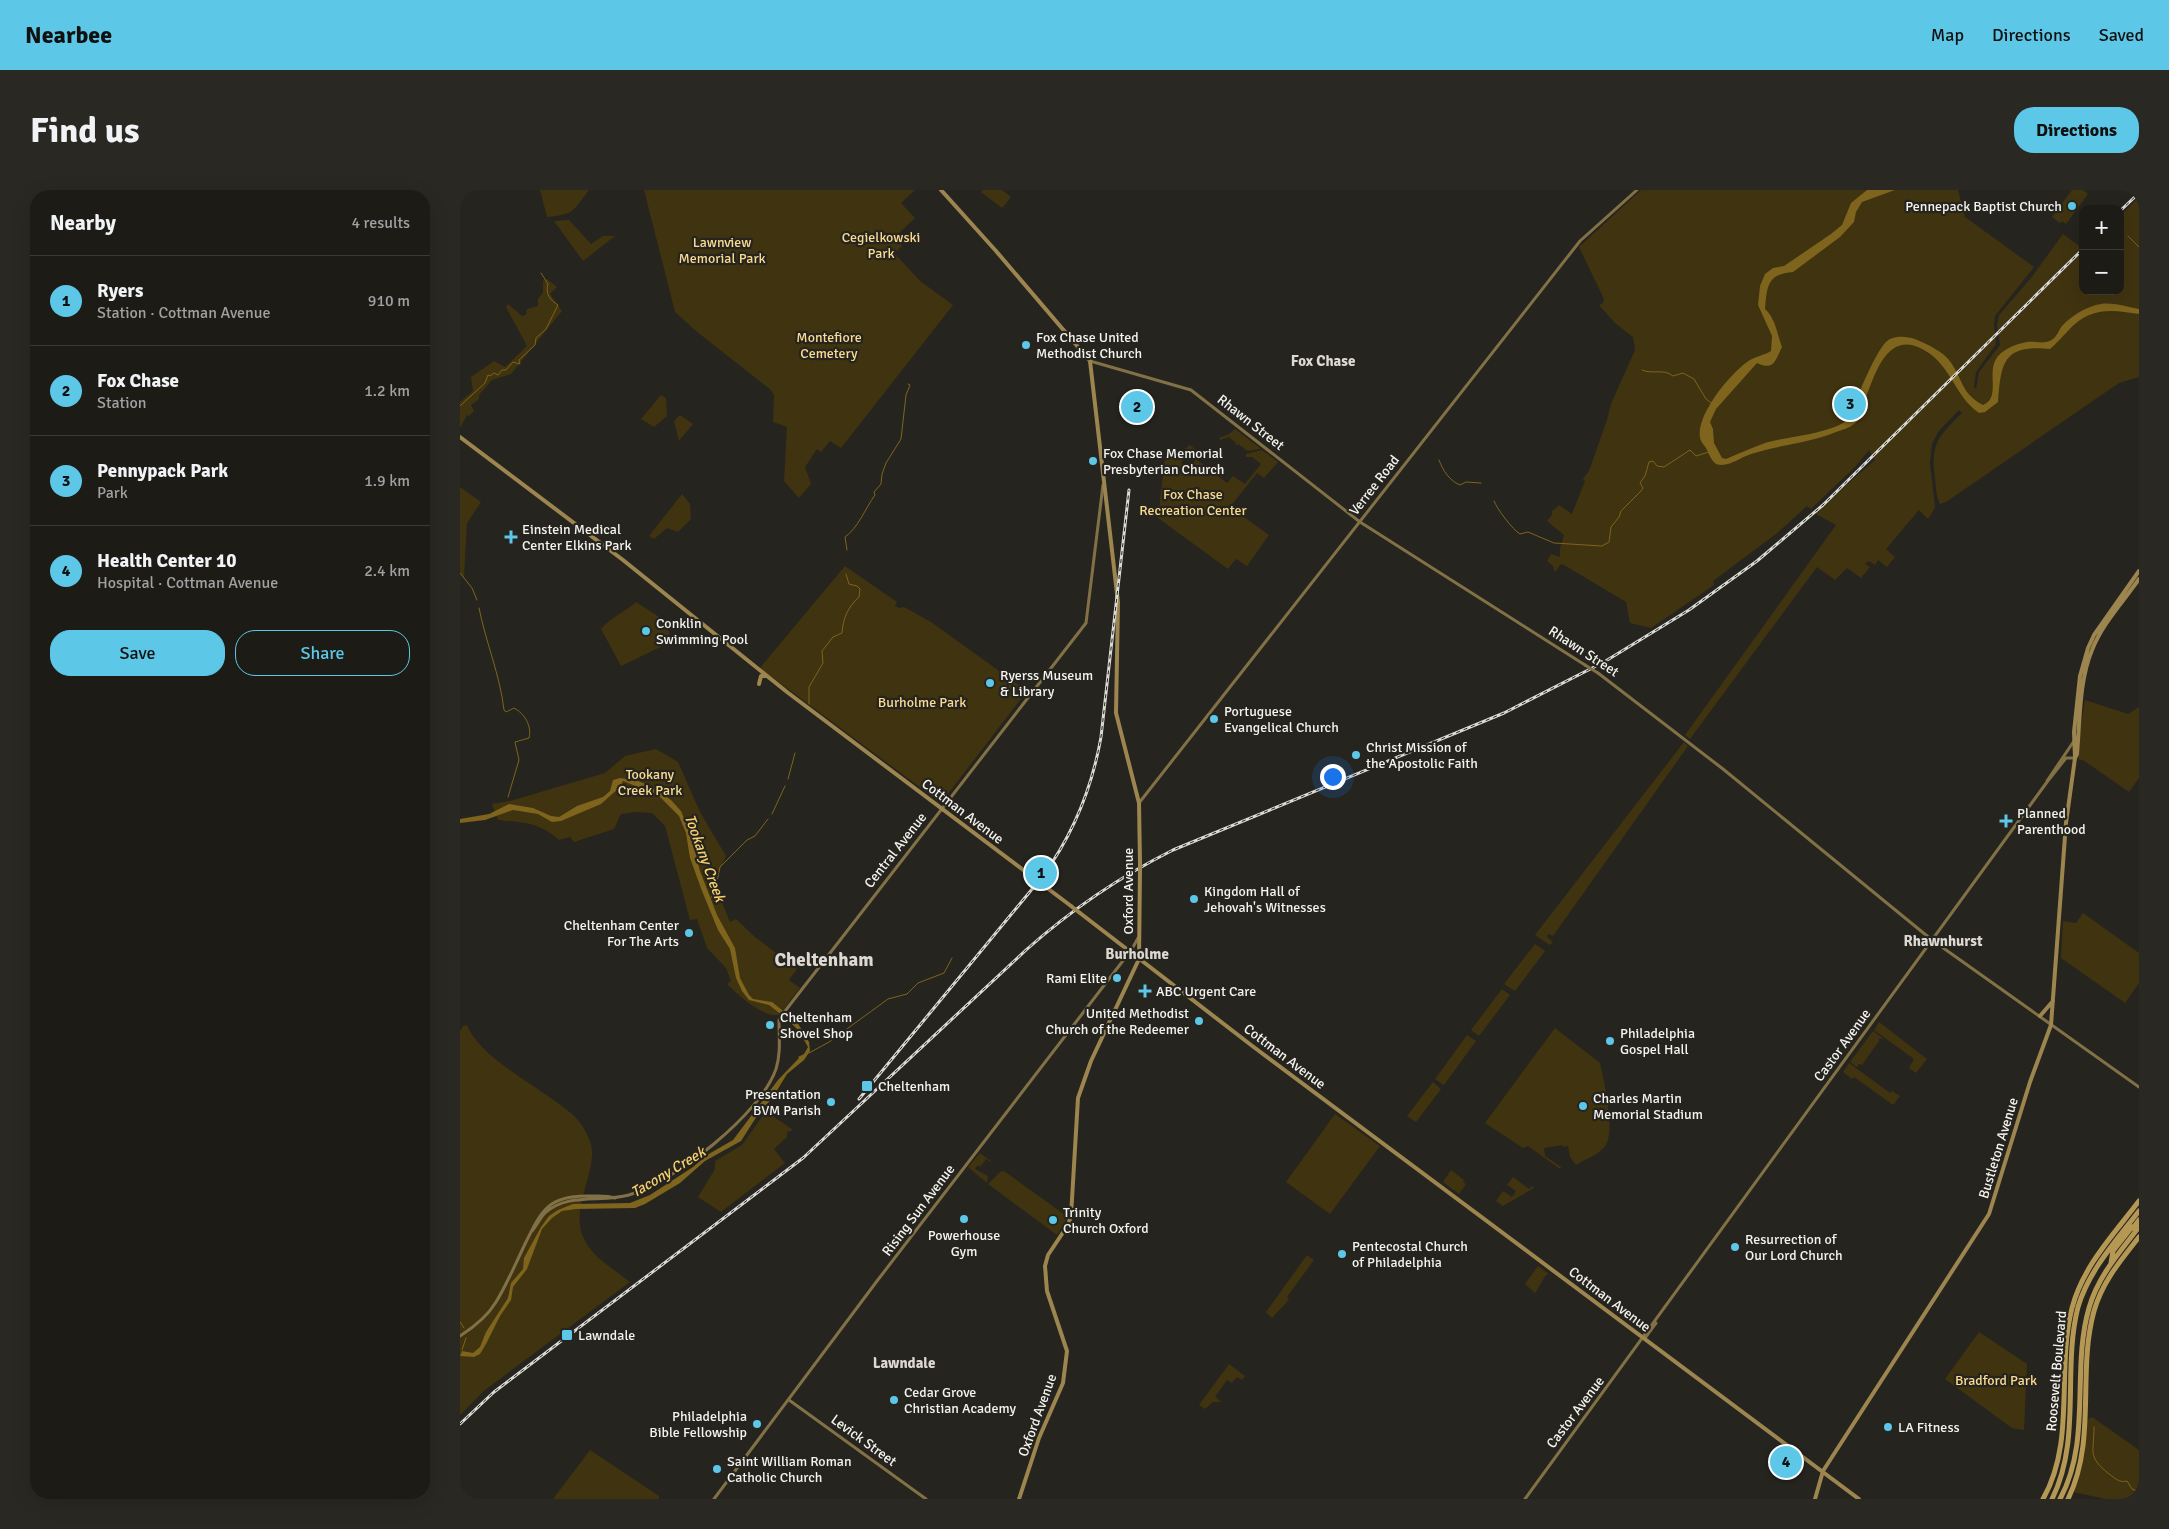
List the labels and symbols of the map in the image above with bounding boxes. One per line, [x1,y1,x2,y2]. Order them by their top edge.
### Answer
place label: Pennepack Baptist Church [1905,198,2062,215]
marker: Pennepack Baptist Church [2066,200,2078,212]
park label: Cegielkowski Park [842,229,920,262]
park label: Lawnview Memorial Park [678,234,766,267]
park label: Montefiore Cemetery [796,329,862,362]
place label: Fox Chase United Methodist Church [1036,329,1142,362]
marker: Fox Chase United Methodist Church [1020,339,1032,351]
district label: Fox Chase [1291,352,1355,370]
pin: 3 [1834,385,1866,423]
pin: 2 [1121,388,1153,426]
street label: Rhawn Street [1214,391,1288,454]
place label: Fox Chase Memorial Presbyterian Church [1103,445,1224,478]
street label: Verree Road [1346,452,1403,519]
marker: Fox Chase Memorial Presbyterian Church [1087,455,1099,467]
park label: Fox Chase Recreation Center [1139,486,1248,519]
place label: Einstein Medical Center Elkins Park [522,521,632,554]
marker: Einstein Medical Center Elkins Park [504,530,518,544]
place label: Conklin Swimming Pool [656,615,748,648]
street label: Rhawn Street [1545,622,1622,680]
marker: Conklin Swimming Pool [640,625,652,637]
place label: Ryerss Museum & Library [1000,667,1093,700]
marker: Ryerss Museum & Library [984,677,996,689]
park label: Burholme Park [878,694,966,711]
place label: Portuguese Evangelical Church [1224,703,1339,736]
marker: Portuguese Evangelical Church [1208,713,1220,725]
place label: Christ Mission of the Apostolic Faith [1366,739,1478,772]
marker: Christ Mission of the Apostolic Faith [1350,749,1362,761]
your location [1320,764,1346,790]
park label: Tookany Creek Park [618,766,682,799]
street label: Cottman Avenue [918,775,1007,848]
place label: Planned Parenthood [2017,805,2086,838]
street label: Central Avenue [861,809,930,891]
water label: Tookany Creek [681,812,730,906]
marker: Planned Parenthood [1999,814,2013,828]
street label: Oxford Avenue [1120,848,1137,934]
pin: 1 [1025,854,1057,892]
place label: Kingdom Hall of Jehovah's Witnesses [1204,883,1326,916]
marker: Kingdom Hall of Jehovah's Witnesses [1188,893,1200,905]
place label: Cheltenham Center For The Arts [564,917,680,950]
marker: Cheltenham Center For The Arts [683,927,695,939]
district label: Rhawnhurst [1903,932,1983,950]
district label: Burholme [1105,945,1169,963]
district label: Cheltenham [774,948,874,972]
place label: Rami Elite [1046,970,1107,987]
marker: Rami Elite [1111,972,1123,984]
place label: ABC Urgent Care [1156,983,1256,1000]
marker: ABC Urgent Care [1138,984,1152,998]
place label: United Methodist Church of the Redeemer [1046,1005,1190,1038]
street label: Castor Avenue [1810,1006,1874,1085]
place label: Cheltenham Shovel Shop [780,1009,853,1042]
marker: United Methodist Church of the Redeemer [1193,1015,1205,1027]
marker: Cheltenham Shovel Shop [764,1019,776,1031]
street label: Cottman Avenue [1240,1020,1329,1093]
place label: Philadelphia Gospel Hall [1620,1025,1695,1058]
marker: Philadelphia Gospel Hall [1604,1035,1616,1047]
place label: Cheltenham [878,1078,950,1095]
marker: Cheltenham [860,1079,874,1093]
place label: Presentation BVM Parish [745,1086,821,1119]
place label: Charles Martin Memorial Stadium [1593,1090,1703,1123]
marker: Presentation BVM Parish [825,1096,837,1108]
street label: Bustleton Avenue [1975,1096,2022,1201]
marker: Charles Martin Memorial Stadium [1577,1100,1589,1112]
water label: Tacony Creek [627,1142,710,1201]
street label: Rising Sun Avenue [878,1161,958,1259]
place label: Trinity Church Oxford [1063,1204,1149,1237]
marker: Powerhouse Gym [958,1213,970,1225]
marker: Trinity Church Oxford [1047,1214,1059,1226]
place label: Powerhouse Gym [928,1227,1000,1260]
place label: Resurrection of Our Lord Church [1745,1231,1843,1264]
place label: Pentecostal Church of Philadelphia [1352,1238,1468,1271]
marker: Resurrection of Our Lord Church [1729,1241,1741,1253]
marker: Pentecostal Church of Philadelphia [1336,1248,1348,1260]
street label: Cottman Avenue [1565,1263,1654,1336]
street label: Roosevelt Boulevard [2043,1310,2070,1432]
place label: Lawndale [578,1327,635,1344]
marker: Lawndale [560,1328,574,1342]
district label: Lawndale [873,1354,935,1372]
street label: Oxford Avenue [1015,1372,1060,1459]
park label: Bradford Park [1955,1372,2037,1389]
street label: Castor Avenue [1543,1373,1608,1452]
place label: Cedar Grove Christian Academy [904,1384,1016,1417]
marker: Cedar Grove Christian Academy [888,1394,900,1406]
place label: Philadelphia Bible Fellowship [649,1408,747,1441]
street label: Levick Street [828,1411,900,1470]
marker: Philadelphia Bible Fellowship [751,1418,763,1430]
place label: LA Fitness [1898,1419,1960,1436]
marker: LA Fitness [1882,1421,1894,1433]
pin: 4 [1770,1443,1802,1481]
place label: Saint William Roman Catholic Church [727,1453,852,1486]
marker: Saint William Roman Catholic Church [711,1463,723,1475]

